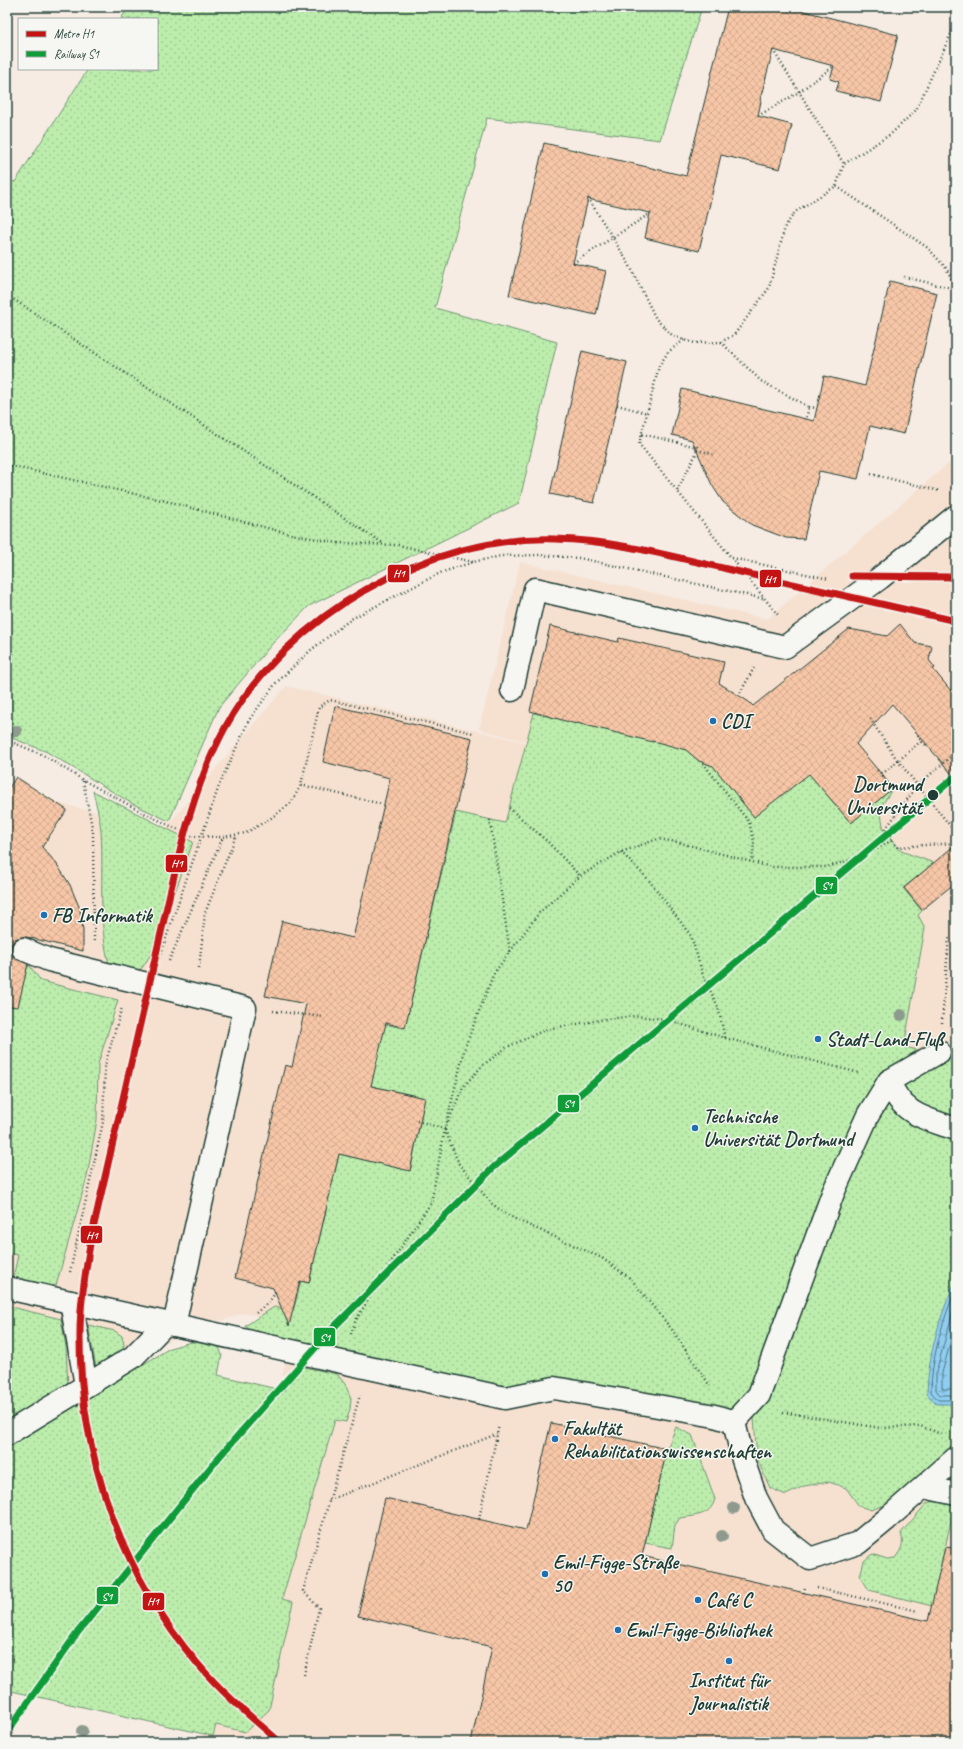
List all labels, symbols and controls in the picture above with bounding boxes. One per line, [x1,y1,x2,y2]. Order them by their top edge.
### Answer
legend [18,18,158,70]
text: Metro H1 [54,26,95,42]
text: Railway S1 [54,46,100,62]
line badge: H1 [387,564,410,583]
text: H1 [393,566,406,580]
line badge: H1 [759,569,782,588]
text: H1 [764,572,777,586]
place label: CDI [721,709,755,734]
marker: CDI [708,716,718,726]
place label: Dortmund Universität [846,772,926,820]
marker: Dortmund Universität [926,788,940,802]
line badge: H1 [165,854,188,873]
text: H1 [171,856,184,870]
line badge: S1 [815,876,838,895]
text: S1 [822,878,833,892]
place label: FB Informatik [52,903,153,928]
marker: FB Informatik [39,910,49,920]
place label: Stadt-Land-Fluß [826,1027,946,1052]
marker: Stadt-Land-Fluß [813,1034,823,1044]
line badge: S1 [557,1094,580,1113]
text: S1 [564,1096,575,1110]
place label: Technische Universität Dortmund [703,1104,857,1152]
marker: Technische Universität Dortmund [690,1123,700,1133]
line badge: H1 [80,1225,103,1244]
text: H1 [86,1228,99,1242]
line badge: S1 [313,1327,336,1347]
text: S1 [320,1330,331,1344]
place label: Fakultät Rehabilitationswissenschaften [563,1416,773,1464]
marker: Fakultät Rehabilitationswissenschaften [550,1434,560,1444]
place label: Emil-Figge-Straße 50 [553,1550,680,1598]
marker: Emil-Figge-Straße 50 [540,1569,550,1579]
line badge: S1 [96,1586,119,1605]
place label: Café C [706,1588,754,1613]
text: S1 [102,1589,113,1603]
line badge: H1 [142,1592,165,1611]
text: H1 [147,1594,160,1608]
marker: Café C [693,1595,703,1605]
place label: Emil-Figge-Bibliothek [626,1618,773,1643]
marker: Emil-Figge-Bibliothek [613,1625,623,1635]
marker: Institut für Journalistik [724,1656,734,1666]
place label: Institut für Journalistik [688,1668,772,1716]

